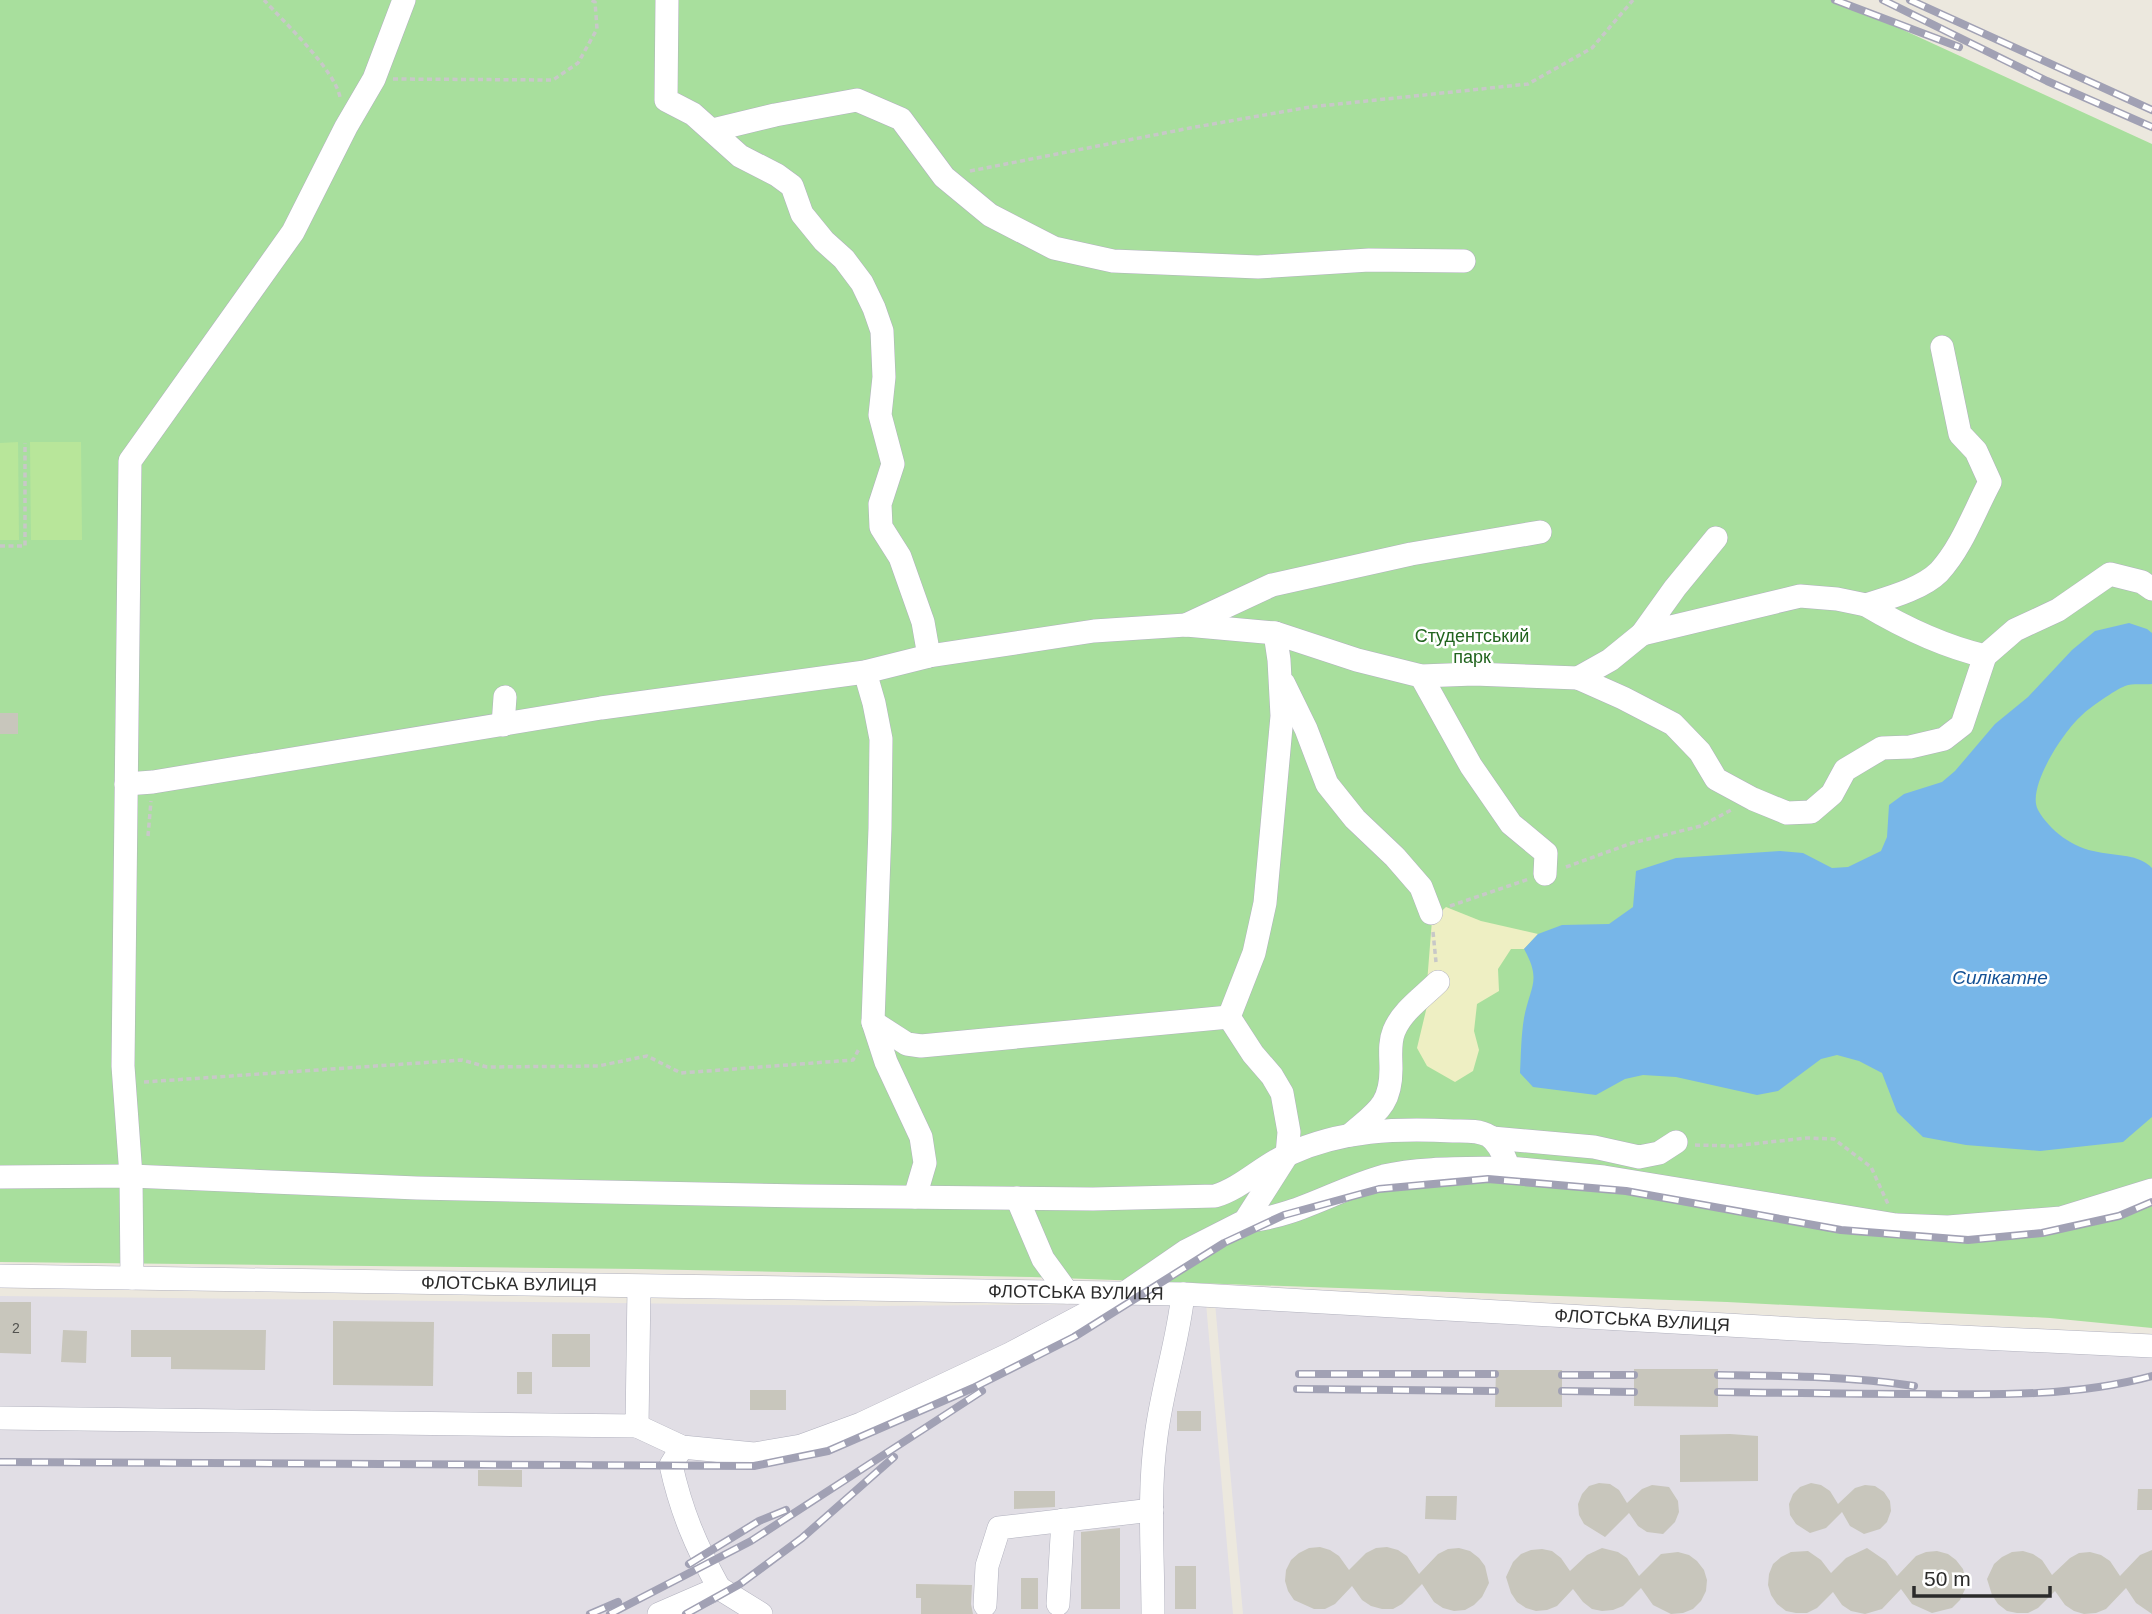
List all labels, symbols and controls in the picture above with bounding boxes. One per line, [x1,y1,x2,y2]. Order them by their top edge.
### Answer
park label: Студентський парк [1415,626,1529,667]
water label: Силікатне [1952,967,2048,988]
street label: ФЛОТСЬКА ВУЛИЦЯ [421,1272,597,1295]
street label: ФЛОТСЬКА ВУЛИЦЯ [988,1281,1164,1304]
street label: ФЛОТСЬКА ВУЛИЦЯ [1554,1305,1730,1335]
house number: 2 [12,1320,20,1336]
scale bar [1914,1554,2050,1598]
text: 50 m [1924,1567,1971,1590]

